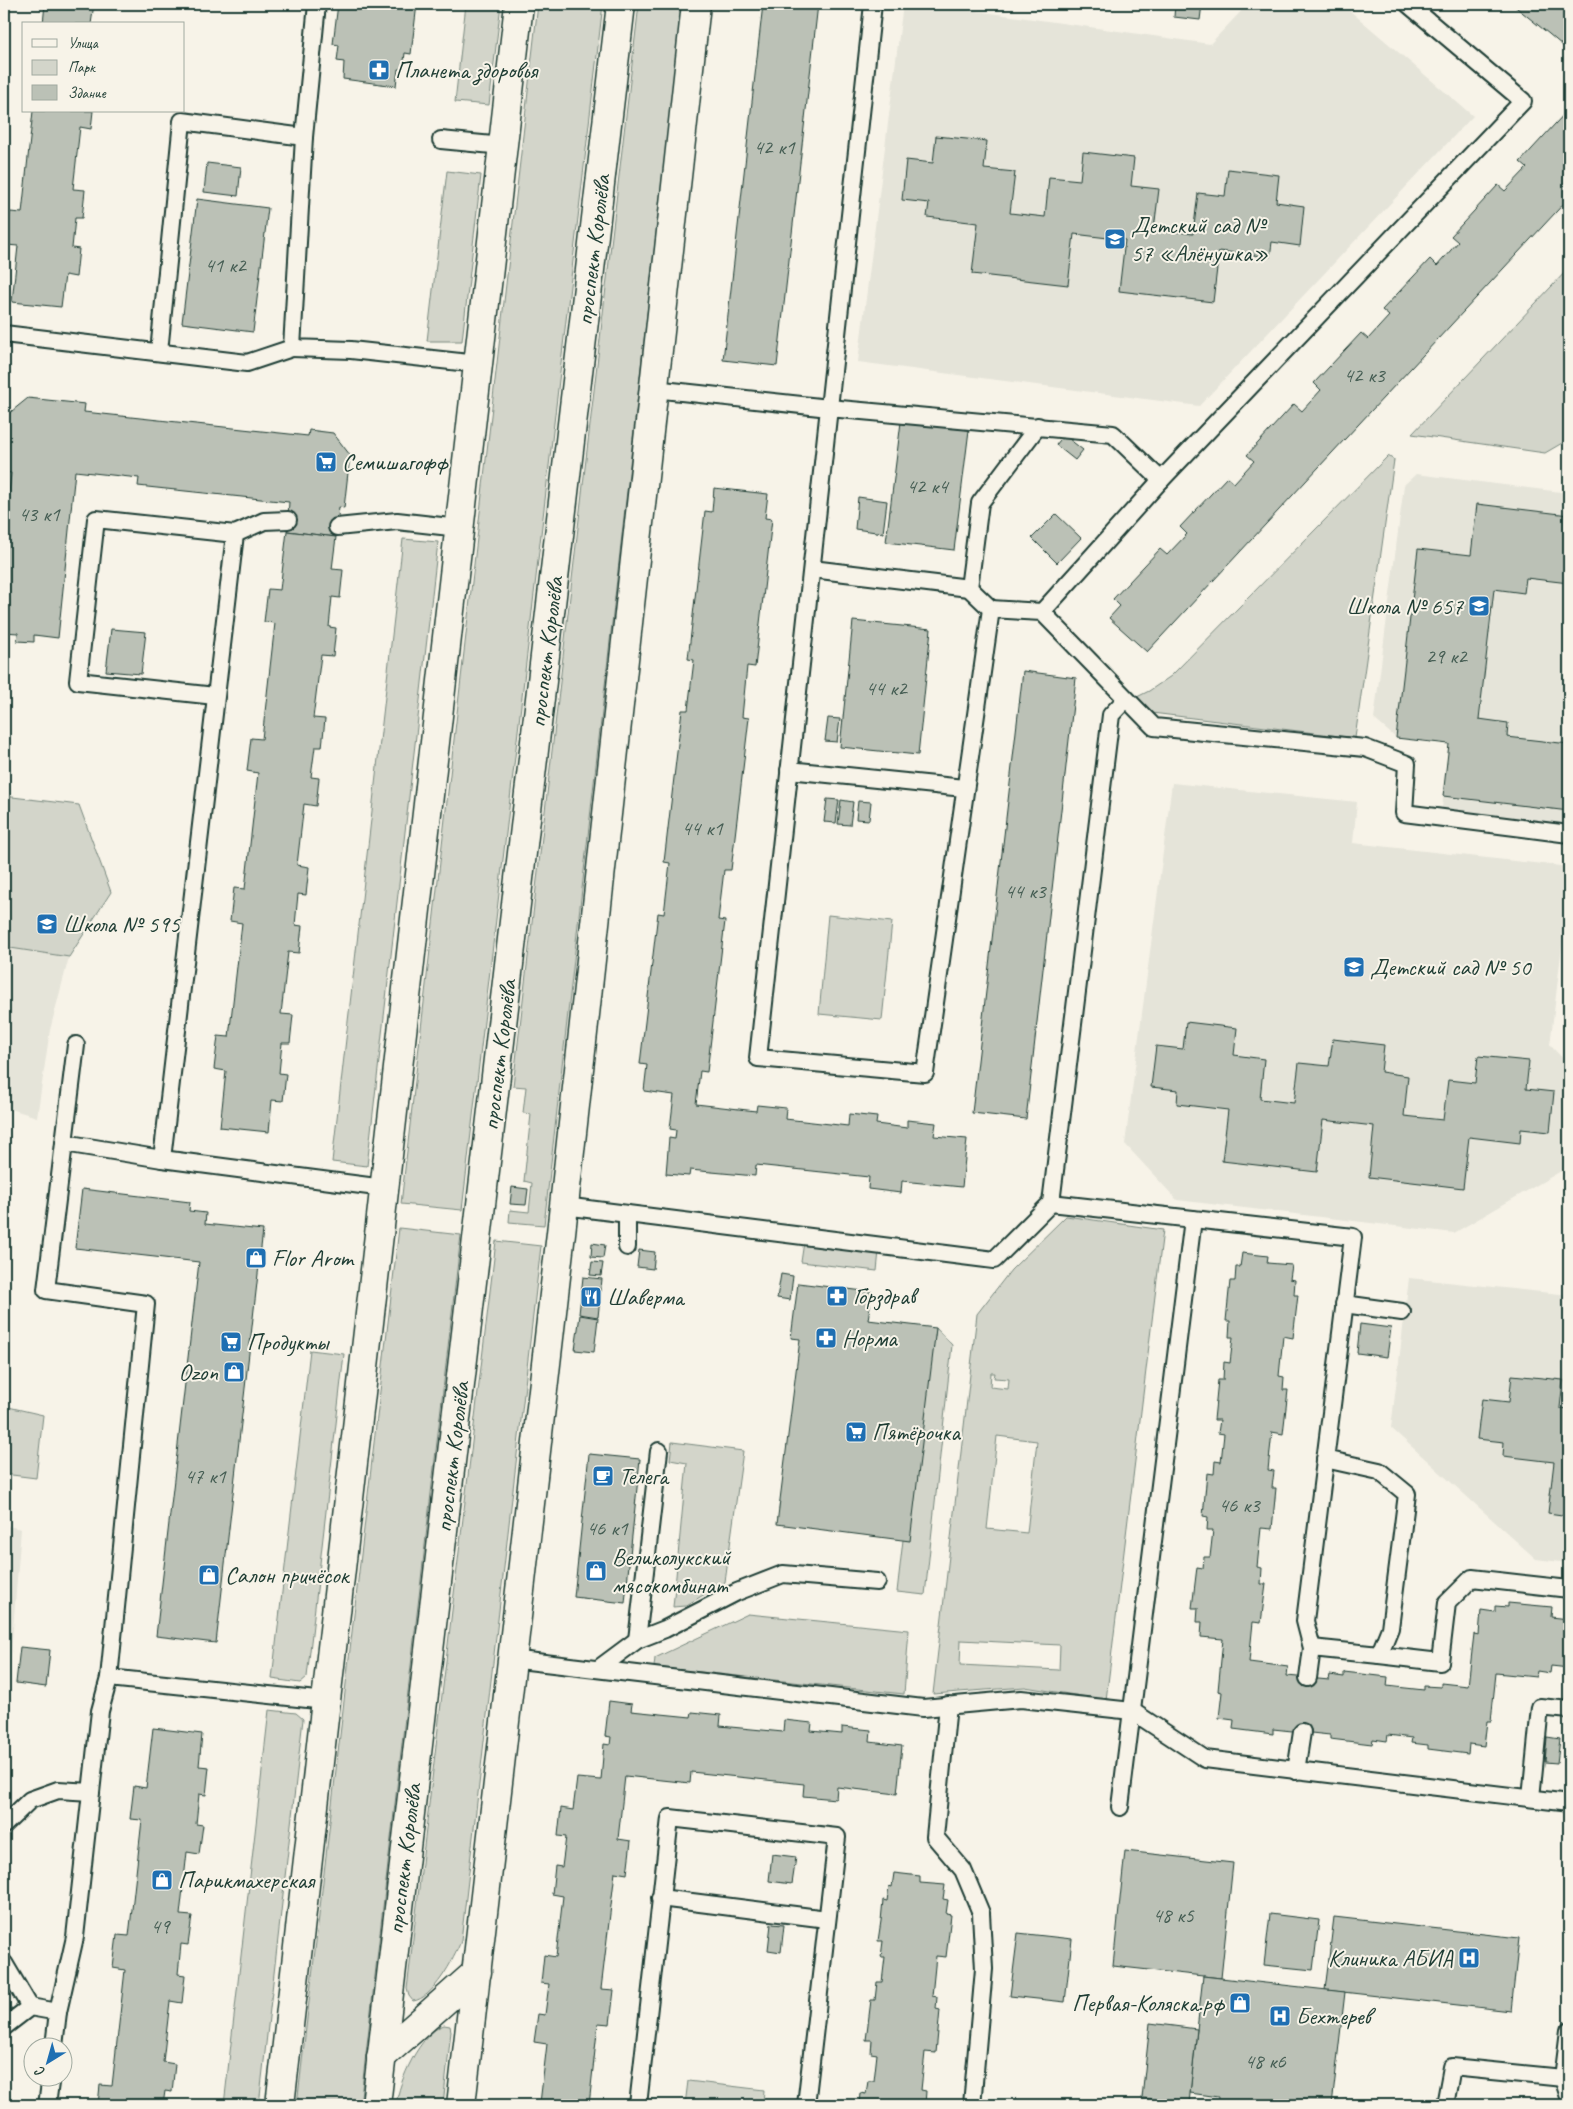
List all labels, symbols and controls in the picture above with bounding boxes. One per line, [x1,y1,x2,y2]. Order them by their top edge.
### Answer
legend [22,22,185,112]
text: Улица [68,34,99,53]
place label: Планета здоровья [395,55,539,86]
text: Парк [68,58,96,77]
pharmacy icon: Планета здоровья [367,58,391,82]
text: Здание [68,84,107,103]
house number: 42 к1 [753,134,796,160]
street label: проспект Королёва [569,172,617,327]
place label: Детский сад № 57 «Алёнушка» [1131,210,1269,268]
school or university icon: Детский сад № 57 «Алёнушка» [1103,227,1127,251]
house number: 41 к2 [204,252,247,278]
house number: 42 к3 [1343,362,1386,388]
place label: Семишагофф [342,447,449,477]
supermarket icon: Семишагофф [314,450,338,474]
house number: 42 к4 [906,473,950,499]
house number: 43 к1 [18,501,61,527]
street label: проспект Королёва [522,574,570,729]
place label: Школа № 657 [1346,591,1464,621]
school or university icon: Школа № 657 [1467,594,1491,618]
house number: 29 к2 [1425,643,1468,669]
house number: 44 к2 [865,675,908,701]
house number: 44 к1 [681,815,724,841]
house number: 44 к3 [1004,878,1047,904]
place label: Школа № 595 [63,909,181,939]
school or university icon: Школа № 595 [35,912,59,936]
place label: Детский сад № 50 [1370,952,1533,982]
school or university icon: Детский сад № 50 [1342,955,1366,979]
street label: проспект Королёва [475,977,523,1132]
place label: Flor Arom [272,1243,356,1273]
shop icon: Flor Arom [244,1246,268,1270]
place label: Горздрав [853,1281,920,1311]
place label: Шаверма [607,1282,686,1312]
pharmacy icon: Горздрав [825,1284,849,1308]
restaurant icon: Шаверма [579,1285,603,1309]
place label: Норма [842,1323,898,1353]
pharmacy icon: Норма [814,1326,838,1350]
place label: Продукты [247,1327,331,1357]
supermarket icon: Продукты [219,1330,243,1354]
place label: Ozon [179,1357,218,1387]
shop icon: Ozon [222,1360,246,1384]
street label: проспект Королёва [428,1379,476,1534]
place label: Пятёрочка [872,1417,961,1447]
supermarket icon: Пятёрочка [844,1420,868,1444]
place label: Телега [619,1461,670,1491]
house number: 47 к1 [184,1463,227,1489]
cafe icon: Телега [591,1464,615,1488]
house number: 46 к3 [1218,1492,1261,1518]
house number: 46 к1 [586,1515,629,1541]
place label: Великолукский мясокомбинат [612,1542,732,1600]
shop icon: Великолукский мясокомбинат [584,1559,608,1583]
place label: Салон причёсок [225,1560,351,1590]
shop icon: Салон причёсок [197,1563,221,1587]
street label: проспект Королёва [380,1781,428,1936]
place label: Парикмахерская [178,1865,316,1895]
shop icon: Парикмахерская [150,1868,174,1892]
house number: 48 к5 [1152,1902,1195,1928]
house number: 49 [151,1913,171,1939]
place label: Клиника АБИА [1328,1943,1454,1973]
hospital icon: Клиника АБИА [1457,1946,1481,1970]
place label: Первая-Коляска.рф [1072,1988,1226,2018]
shop icon: Первая-Коляска.рф [1228,1991,1252,2015]
place label: Бехтерев [1296,2001,1377,2031]
hospital icon: Бехтерев [1268,2004,1292,2028]
north arrow [22,2036,72,2086]
house number: 48 к6 [1244,2048,1286,2074]
text: С [31,2062,48,2081]

